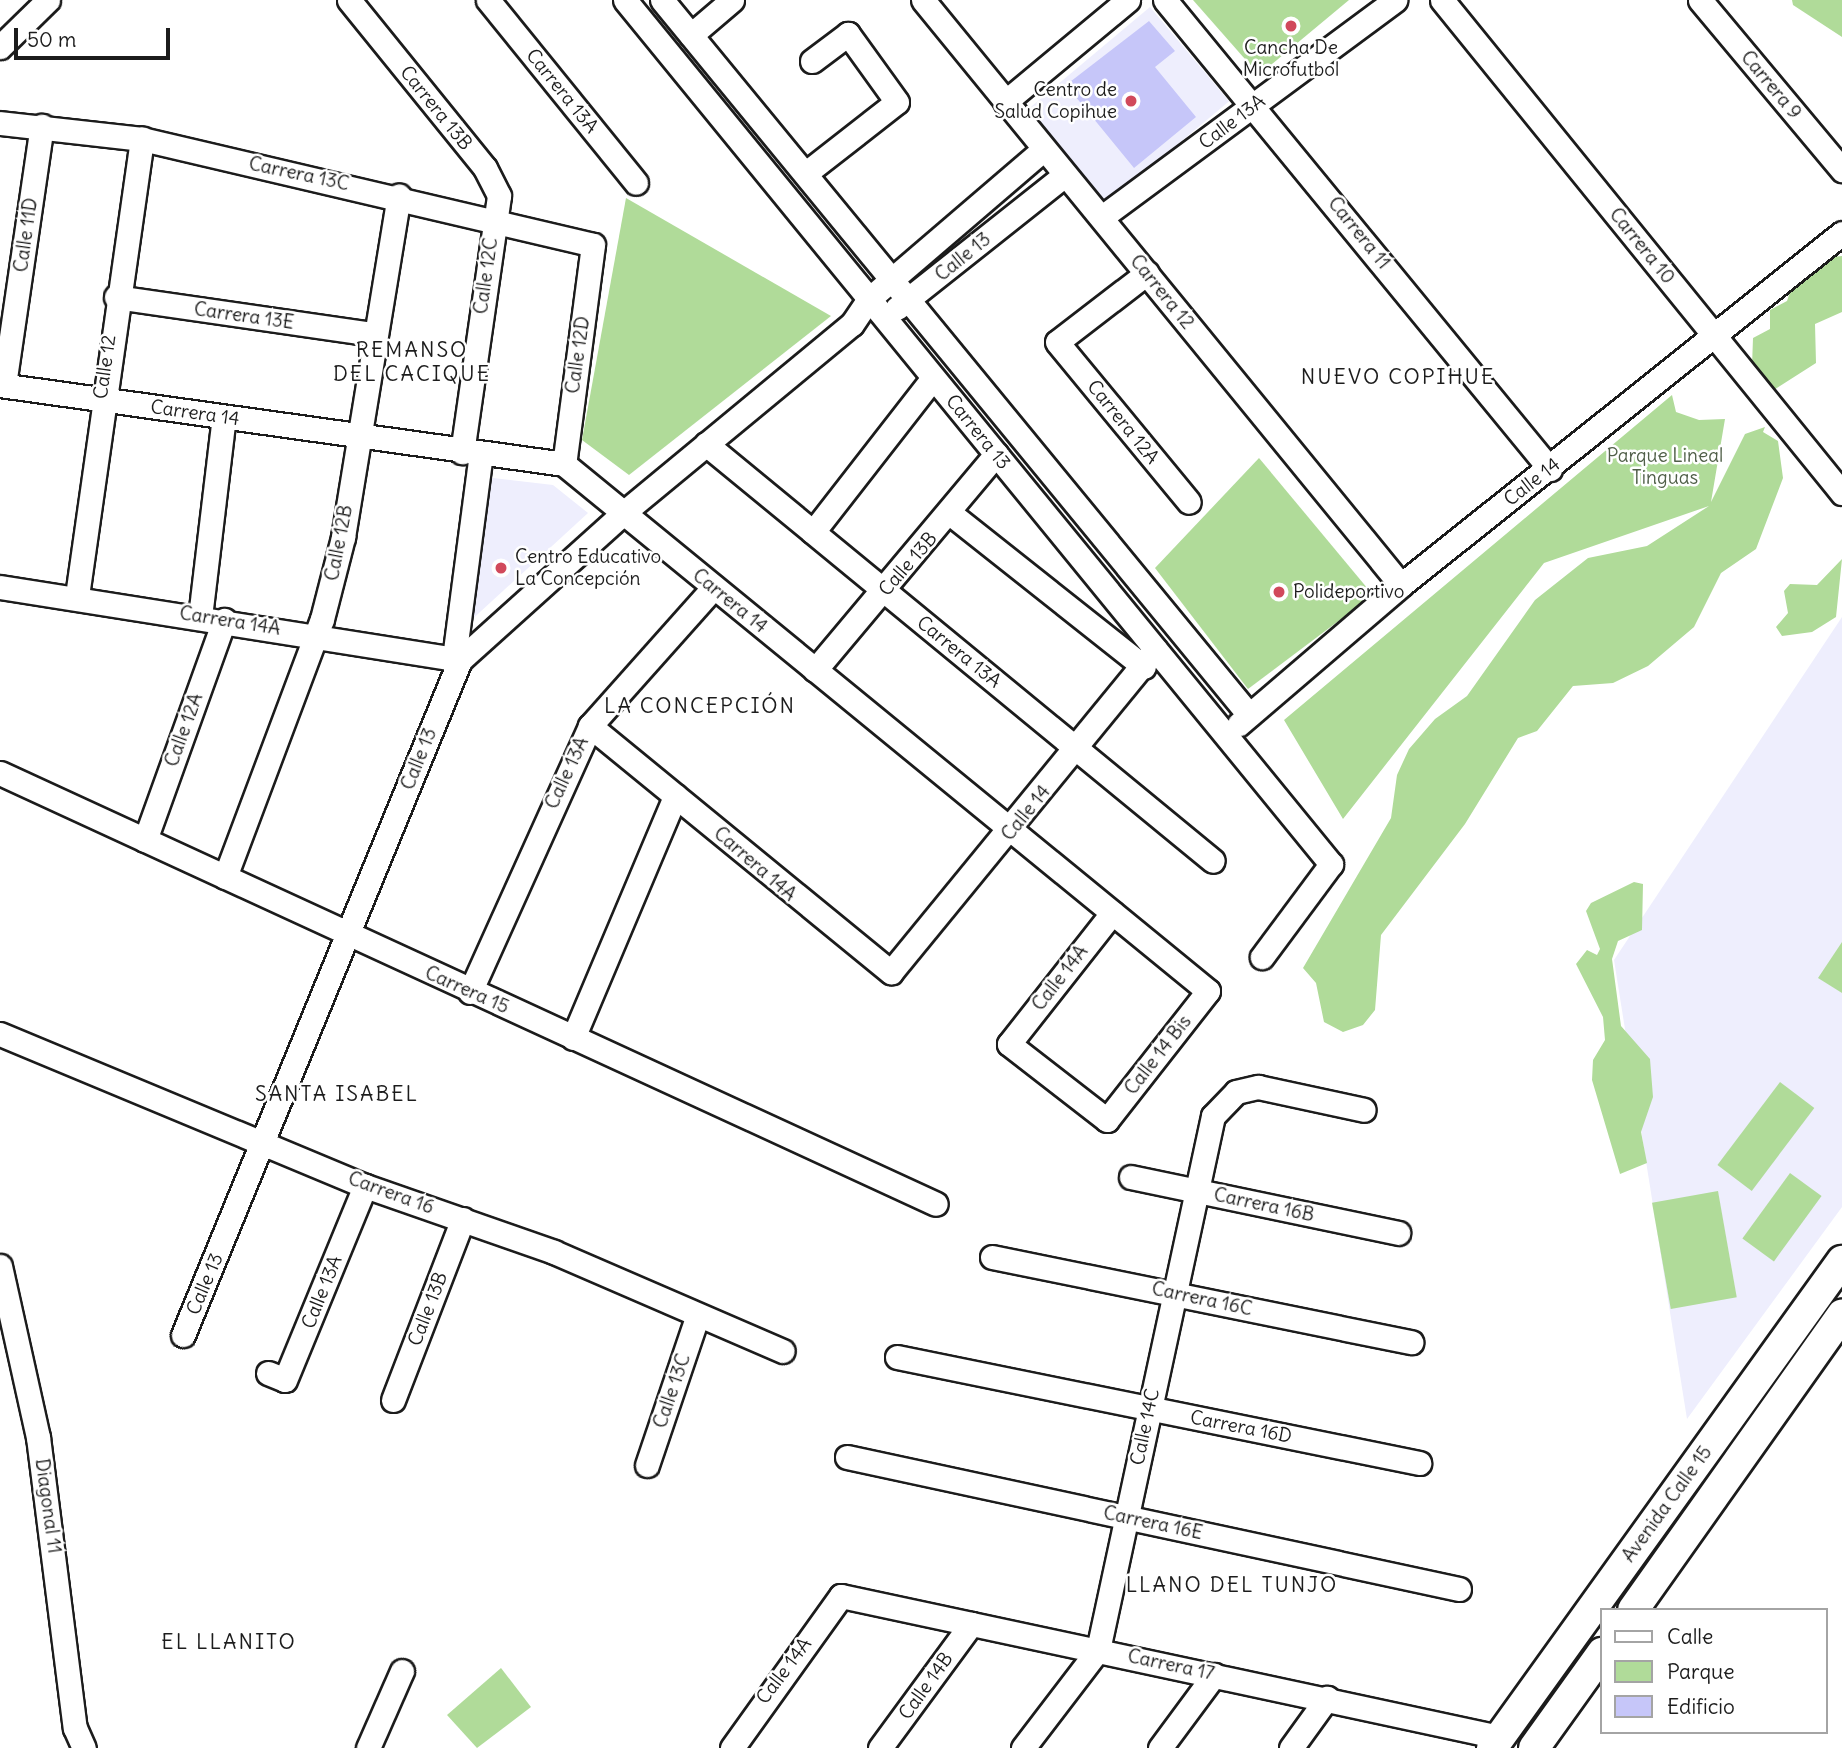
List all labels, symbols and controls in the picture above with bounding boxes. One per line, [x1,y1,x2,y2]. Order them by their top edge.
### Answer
scale bar [18,14,173,58]
marker: Cancha De Microfutbol [1283,18,1299,34]
text: 50 m [27,26,76,53]
place label: Cancha De Microfutbol [1243,37,1339,81]
street label: Carrera 13A [521,44,603,138]
street label: Carrera 9 [1736,46,1806,124]
street label: Carrera 13B [395,61,477,155]
place label: Centro de Salud Copihue [994,79,1117,123]
street label: Calle 13A [1194,90,1270,154]
marker: Centro de Salud Copihue [1123,93,1139,109]
street label: Carrera 13C [247,152,351,196]
street label: Carrera 11 [1323,192,1395,274]
street label: Calle 11D [9,196,43,274]
street label: Carrera 10 [1604,203,1680,289]
street label: Calle 13 [931,228,995,286]
street label: Calle 12C [469,236,503,316]
street label: Carrera 12 [1125,250,1199,334]
street label: Carrera 13E [193,298,295,334]
street label: Calle 12D [561,315,595,395]
street label: Calle 12 [89,334,121,400]
district label: REMANSO DEL CACIQUE [334,337,490,387]
district label: NUEVO COPIHUE [1302,364,1494,390]
street label: Carrera 12A [1082,375,1164,469]
street label: Carrera 13 [941,390,1015,474]
street label: Carrera 14 [149,395,241,431]
park label: Parque Lineal Tinguas [1607,445,1723,489]
street label: Calle 14 [1499,453,1565,511]
street label: Calle 12B [320,503,358,583]
street label: Calle 13B [874,527,942,601]
place label: Centro Educativo La Concepción [515,546,661,590]
marker: Centro Educativo La Concepción [493,560,509,576]
street label: Carrera 14 [688,564,772,638]
place label: Polideportivo [1293,581,1404,603]
marker: Polideportivo [1271,584,1287,600]
street label: Carrera 14A [178,602,282,640]
street label: Carrera 13A [912,611,1006,693]
street label: Calle 12A [160,690,208,770]
district label: LA CONCEPCIÓN [606,693,794,719]
street label: Calle 13 [396,725,442,793]
street label: Calle 13A [540,733,594,813]
street label: Calle 14 [997,781,1055,845]
street label: Carrera 14A [709,822,801,906]
street label: Calle 14A [1027,941,1093,1015]
street label: Carrera 15 [421,961,513,1019]
street label: Calle 14 Bis [1120,1011,1196,1099]
district label: SANTA ISABEL [256,1081,418,1107]
street label: Carrera 16 [345,1167,437,1219]
street label: Carrera 16B [1212,1183,1316,1227]
street label: Calle 13 [182,1250,228,1318]
street label: Calle 13A [297,1252,347,1332]
street label: Calle 13B [404,1269,452,1349]
street label: Carrera 16C [1150,1277,1254,1321]
street label: Calle 13C [649,1351,695,1431]
street label: Calle 14C [1126,1387,1164,1467]
street label: Carrera 16D [1188,1406,1294,1448]
street label: Avenida Calle 15 [1617,1441,1717,1567]
street label: Diagonal 11 [30,1457,66,1555]
street label: Carrera 16E [1101,1501,1205,1545]
district label: LLANO DEL TUNJO [1128,1572,1336,1598]
legend [1601,1608,1828,1734]
text: Calle [1667,1623,1713,1650]
district label: EL LLANITO [163,1629,295,1655]
street label: Calle 14A [752,1633,816,1709]
street label: Carrera 17 [1126,1645,1216,1685]
street label: Calle 14B [894,1648,958,1724]
text: Parque [1667,1658,1735,1685]
text: Edificio [1667,1693,1735,1720]

